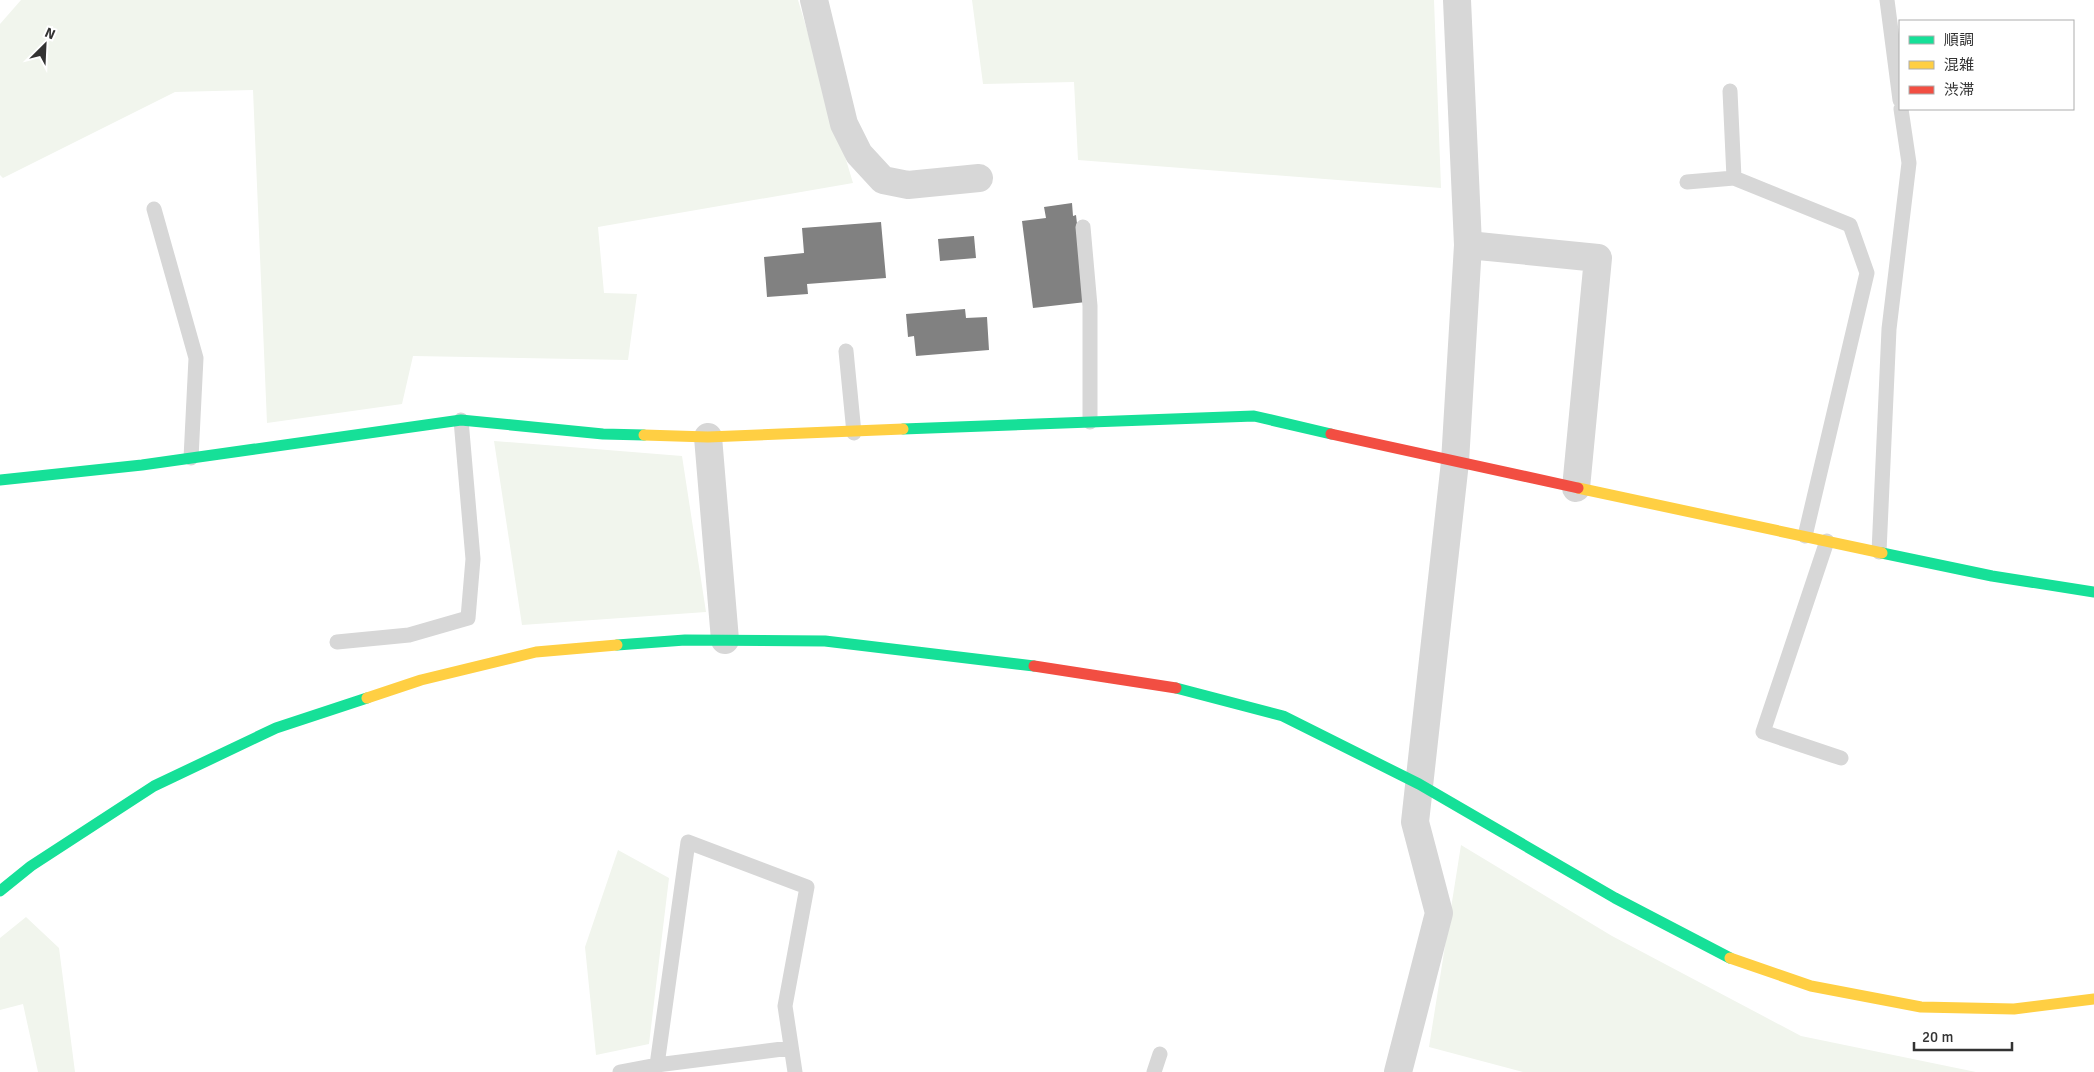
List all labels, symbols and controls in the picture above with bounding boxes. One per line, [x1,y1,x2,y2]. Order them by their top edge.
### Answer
north arrow [20,20,70,70]
legend [1899,20,2074,110]
text: N [42,24,58,43]
text: 順調 [1944,31,1974,49]
text: 混雑 [1944,56,1974,74]
text: 渋滞 [1944,81,1974,99]
scale bar [1914,1020,2012,1052]
text: 20 m [1922,1028,1953,1046]

